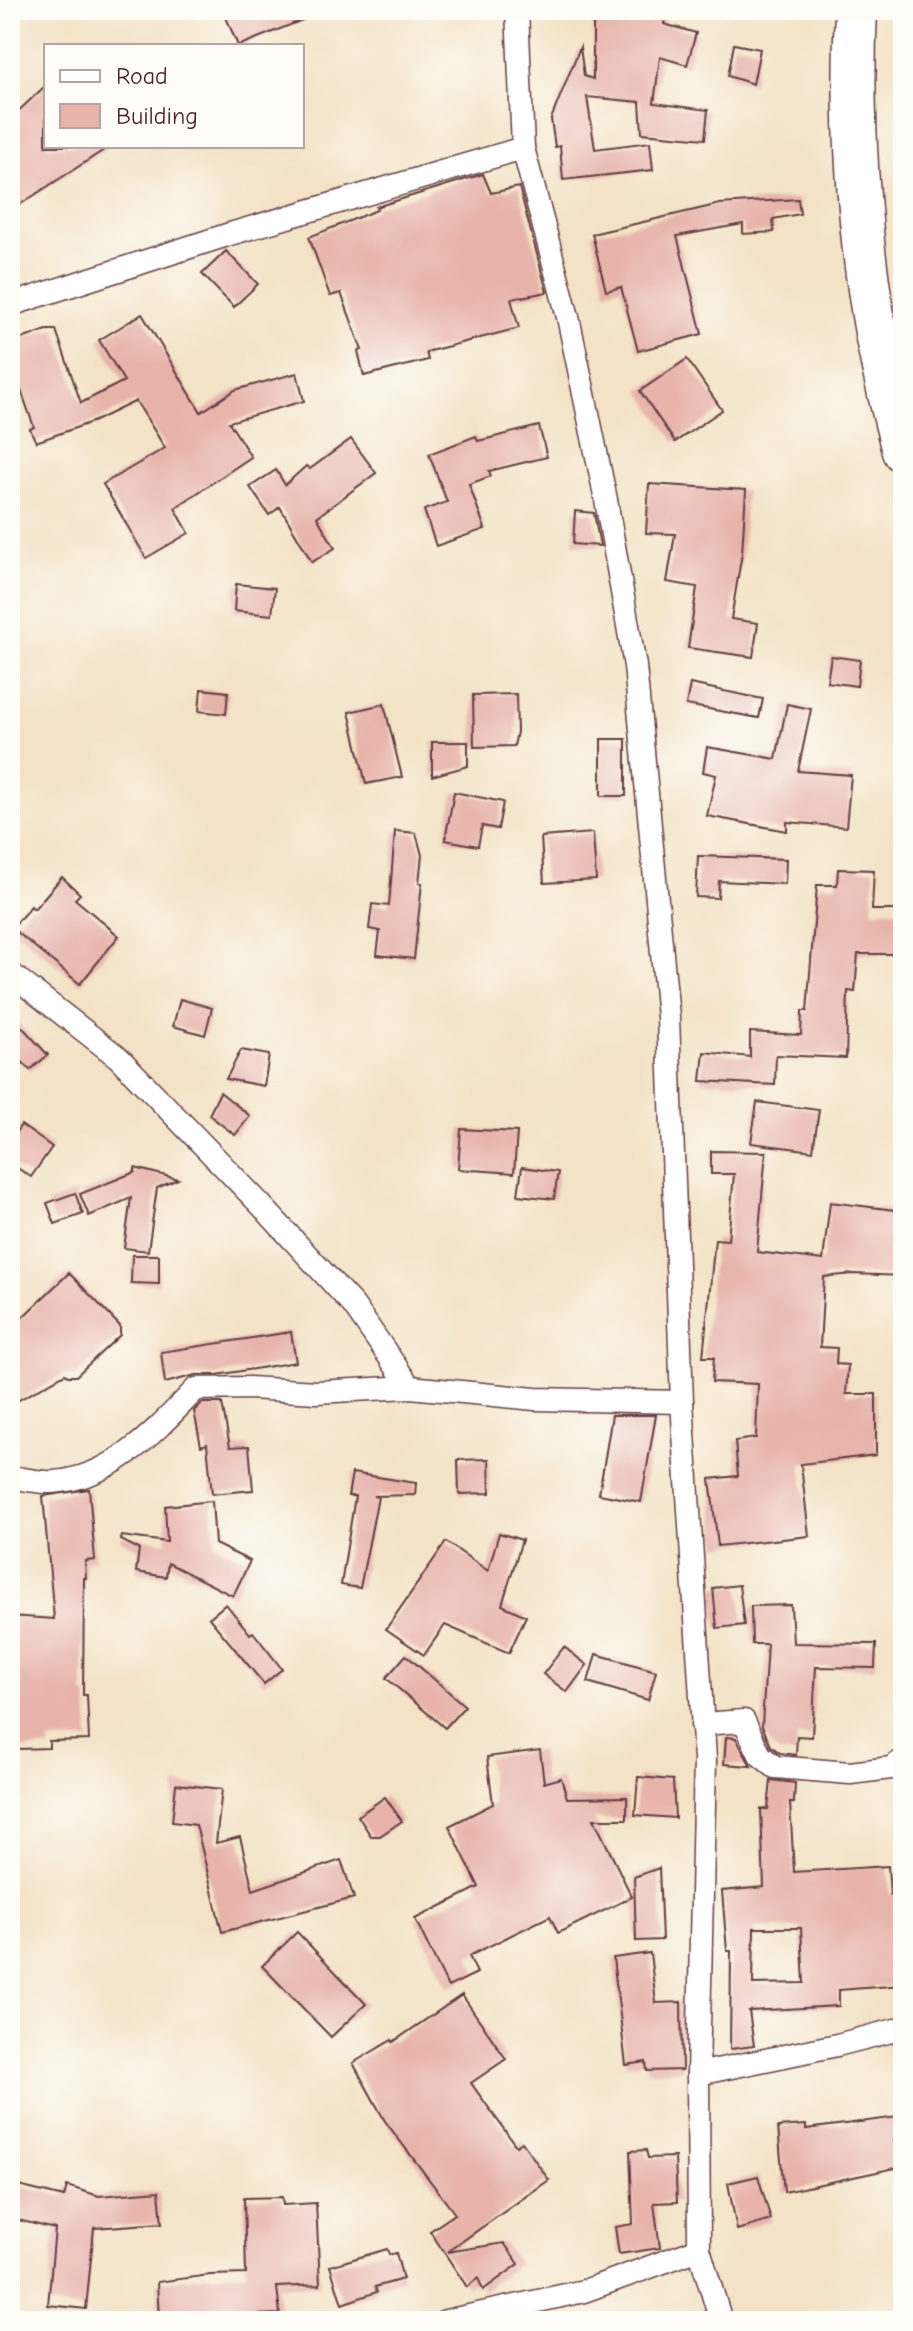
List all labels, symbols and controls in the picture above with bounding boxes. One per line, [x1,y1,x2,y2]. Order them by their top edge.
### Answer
legend [44,44,304,148]
text: Road [116,62,168,90]
text: Building [116,102,198,130]

